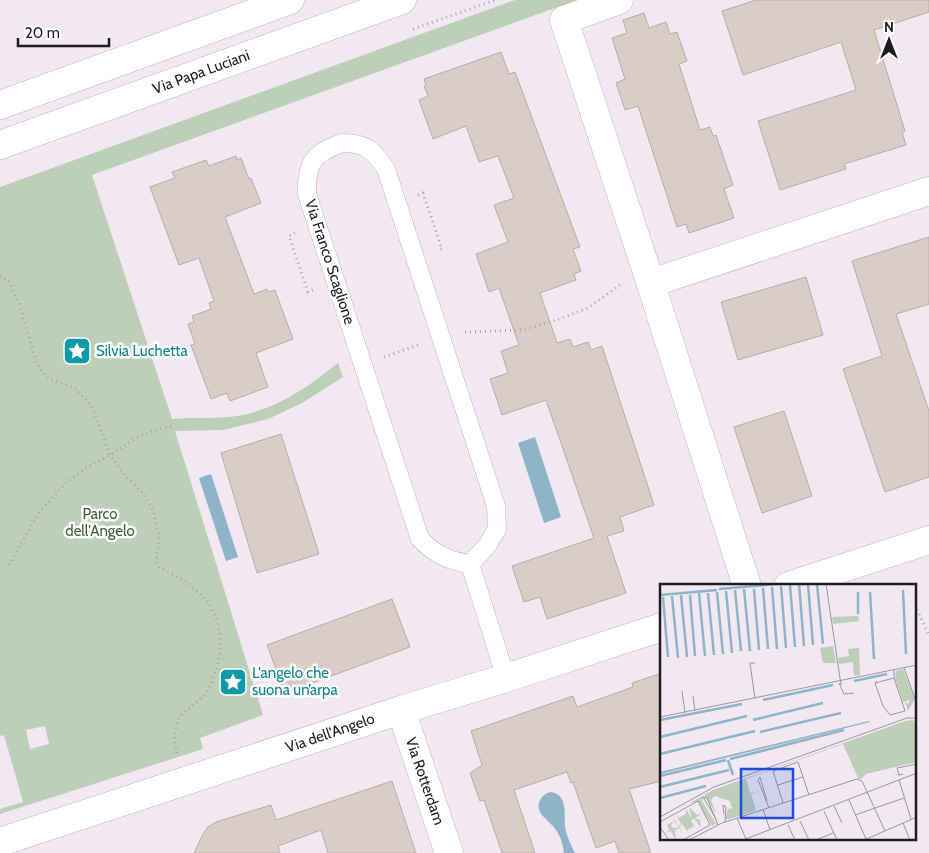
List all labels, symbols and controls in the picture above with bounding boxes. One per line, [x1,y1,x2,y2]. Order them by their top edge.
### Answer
scale bar [18,15,109,47]
north arrow [864,15,914,65]
text: N [884,18,894,36]
text: 20 m [25,24,60,42]
street label: Via Papa Luciani [150,46,252,98]
street label: Via Franco Scaglione [301,197,359,327]
place icon: Silvia Luchetta [62,336,92,366]
place label: Silvia Luchetta [96,342,188,360]
park label: Parco dell'Angelo [65,505,135,540]
inset map [660,584,916,840]
place label: L'angelo che suona un’arpa [252,664,338,699]
place icon: L'angelo che suona un’arpa [218,667,248,697]
street label: Via dell'Angelo [283,709,377,757]
street label: Via Rotterdam [402,735,448,827]

